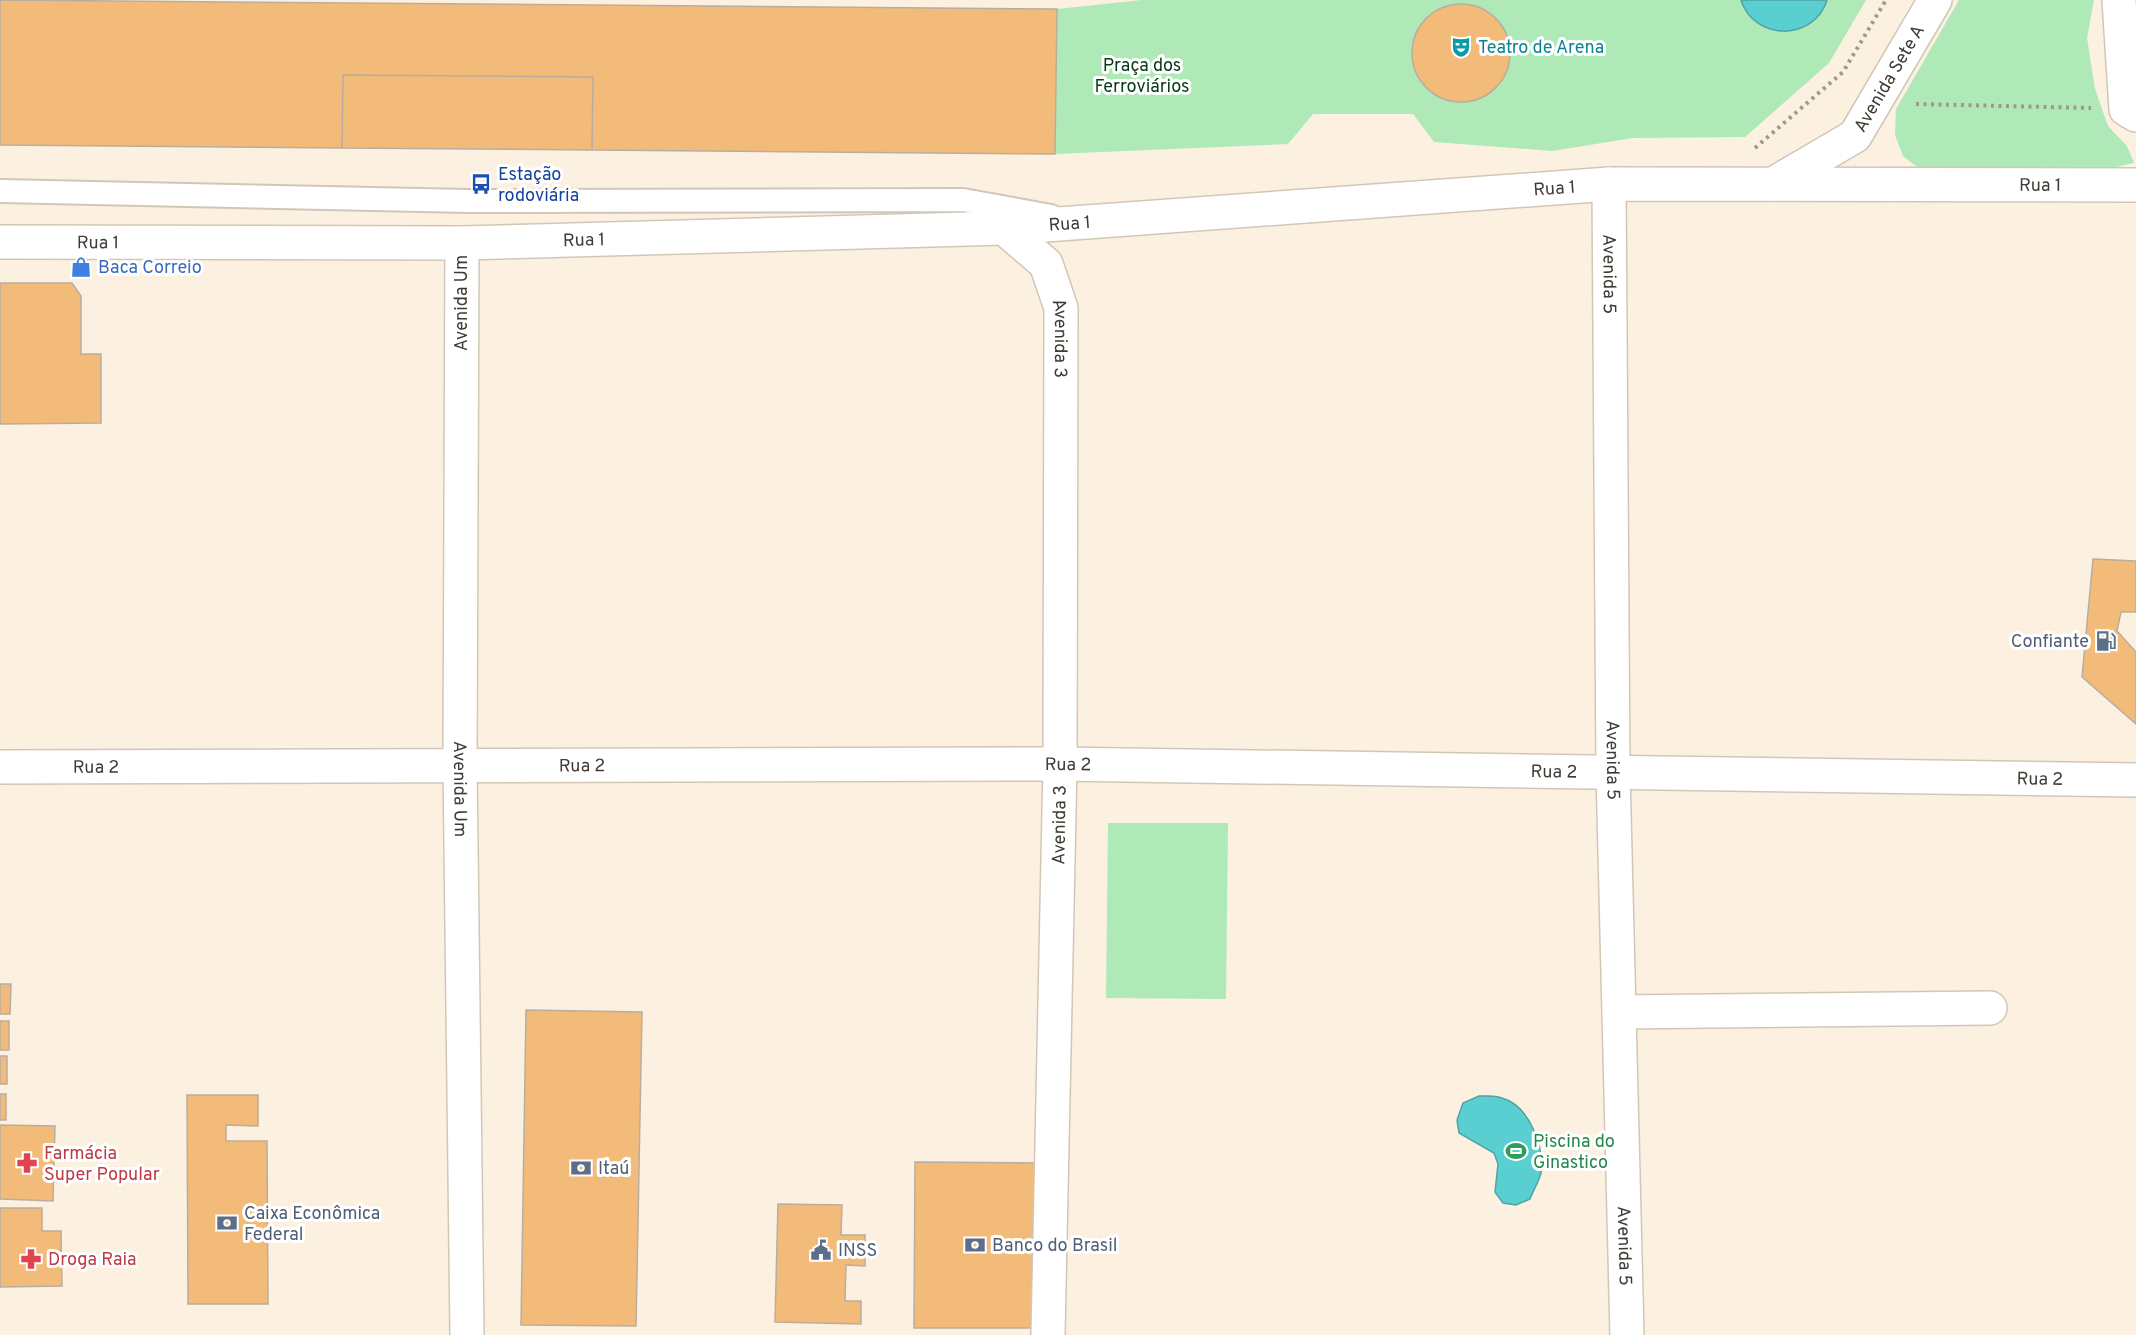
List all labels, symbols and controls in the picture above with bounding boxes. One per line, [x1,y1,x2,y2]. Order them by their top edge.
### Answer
street label: Avenida Sete A [1850,21,1931,137]
theatre icon: Teatro de Arena [1449,35,1473,59]
place label: Teatro de Arena [1478,37,1604,60]
park label: Praça dos Ferroviários [1094,55,1190,99]
place label: Estação rodoviária [498,164,579,208]
bus stop icon: Estação rodoviária [469,172,493,196]
street label: Rua 1 [2019,175,2061,198]
street label: Rua 1 [1532,176,1576,202]
street label: Rua 1 [1048,212,1092,238]
street label: Rua 1 [562,229,605,253]
street label: Rua 1 [77,232,119,255]
street label: Avenida 5 [1596,234,1620,314]
shop icon: Baca Correio [69,255,93,279]
street label: Avenida Um [451,255,474,351]
place label: Baca Correio [98,257,202,280]
street label: Avenida 3 [1046,296,1071,378]
fuel station icon: Confiante [2094,629,2118,653]
place label: Confiante [2011,631,2089,654]
street label: Avenida 5 [1600,720,1624,800]
street label: Avenida Um [447,741,471,837]
street label: Rua 2 [1045,754,1091,777]
street label: Rua 2 [559,755,605,778]
street label: Rua 2 [73,757,119,780]
street label: Rua 2 [1530,761,1577,785]
street label: Rua 2 [2016,768,2063,792]
street label: Avenida 3 [1048,785,1073,865]
place label: Piscina do Ginastico [1533,1131,1615,1175]
sports icon: Piscina do Ginastico [1504,1139,1528,1163]
place label: Farmácia Super Popular [44,1143,160,1187]
pharmacy icon: Farmácia Super Popular [15,1151,39,1175]
bank icon: Itaú [569,1156,593,1180]
place label: Itaú [598,1158,629,1181]
place label: Caixa Econômica Federal [244,1203,380,1247]
street label: Avenida 5 [1611,1206,1636,1286]
bank icon: Caixa Econômica Federal [215,1211,239,1235]
bank icon: Banco do Brasil [963,1233,987,1257]
place label: Banco do Brasil [992,1235,1118,1258]
public building icon: INSS [809,1238,833,1262]
place label: INSS [838,1240,877,1263]
pharmacy icon: Droga Raia [19,1247,43,1271]
place label: Droga Raia [48,1249,137,1272]

